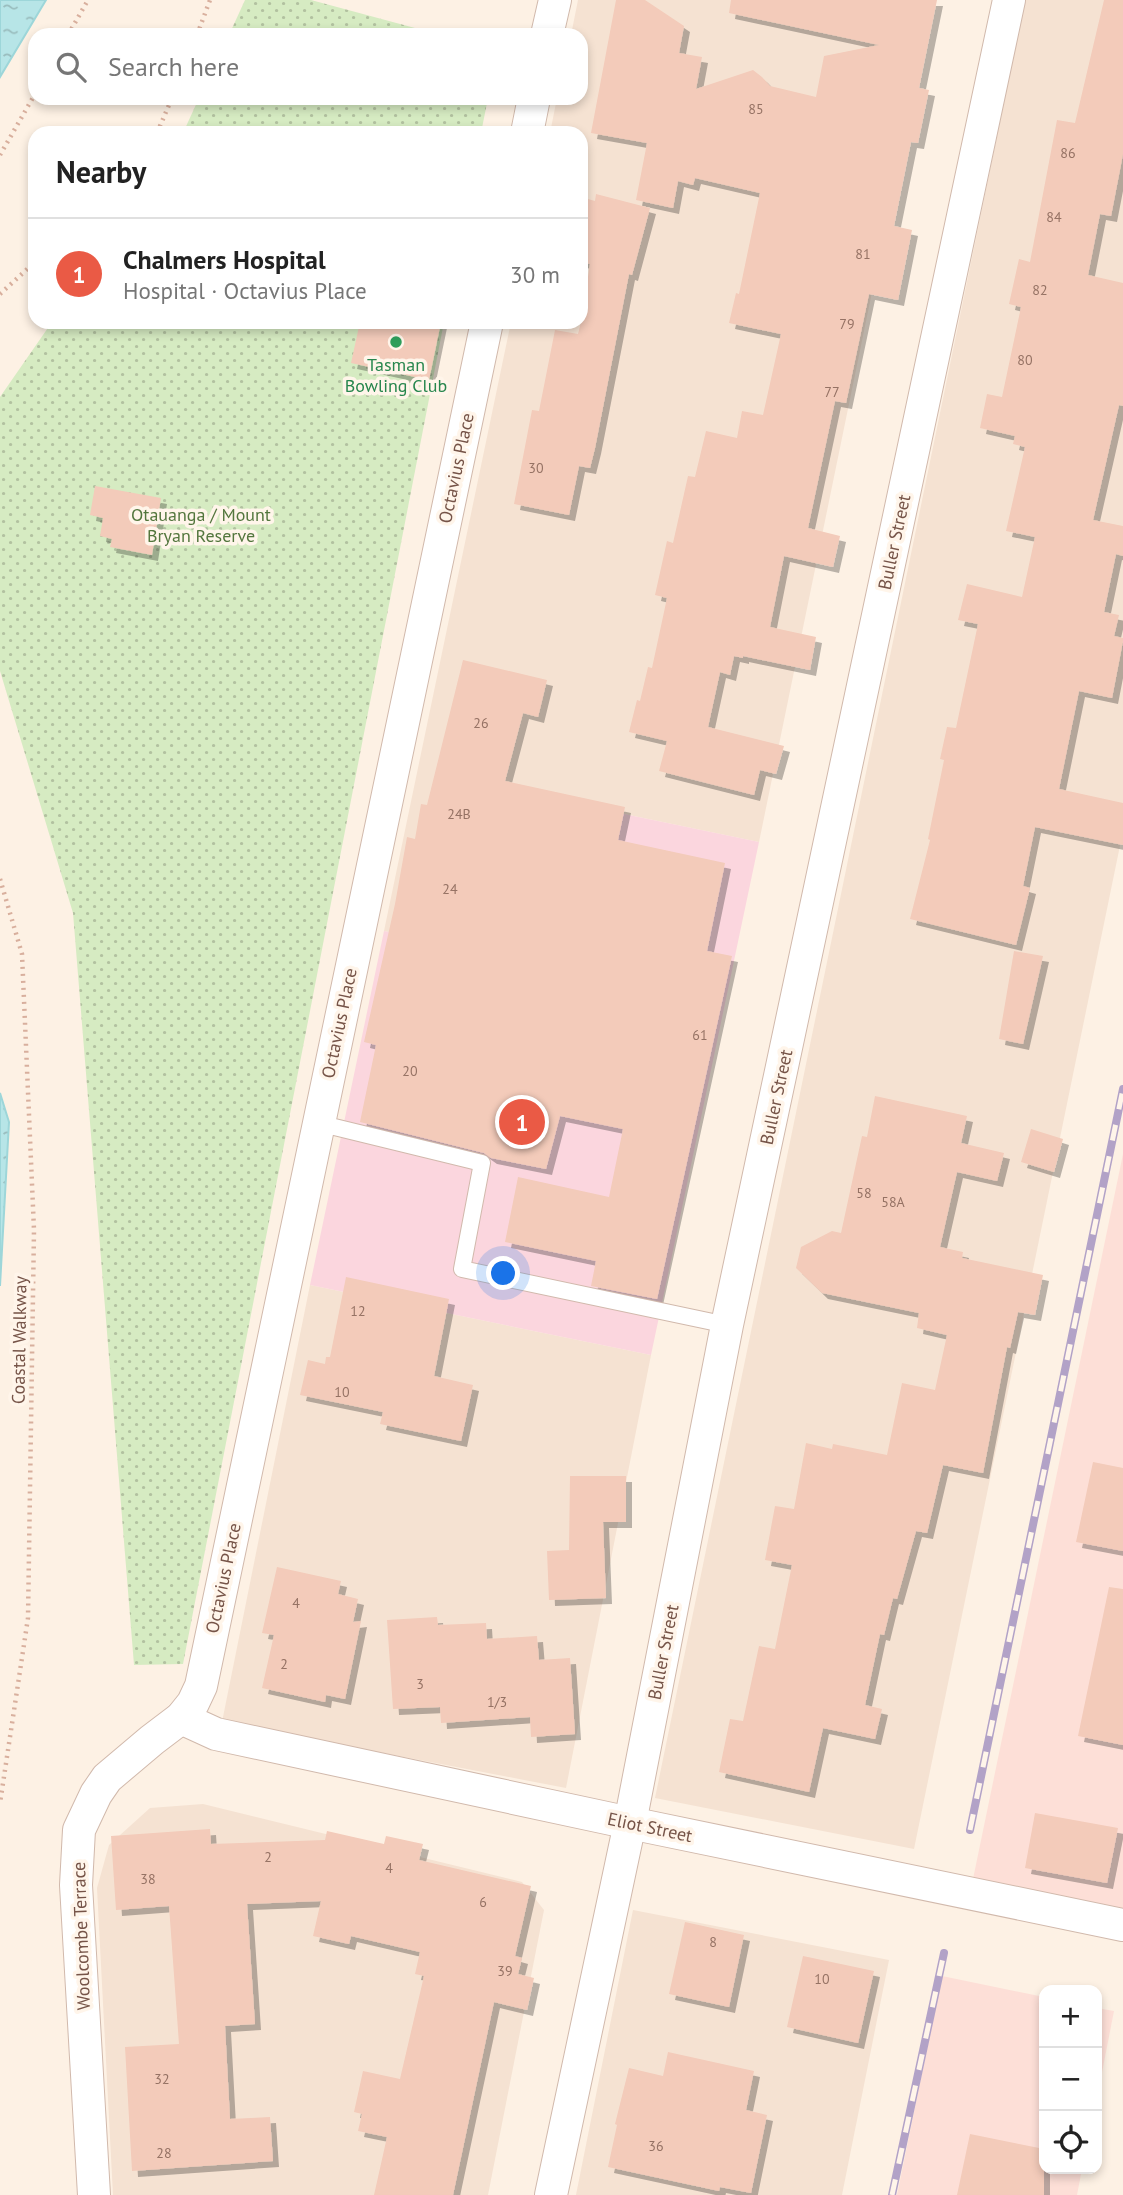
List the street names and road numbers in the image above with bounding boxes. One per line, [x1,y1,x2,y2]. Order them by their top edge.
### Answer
street label: Octavius Place [433,411,479,525]
street label: Buller Street [873,492,915,592]
street label: Octavius Place [316,966,362,1080]
street label: Buller Street [755,1047,797,1147]
street label: Coastal Walkway [6,1275,32,1404]
street label: Octavius Place [200,1521,246,1635]
street label: Buller Street [642,1602,684,1702]
street label: Eliot Street [605,1807,695,1847]
street label: Woolcombe Terrace [67,1861,95,2011]

